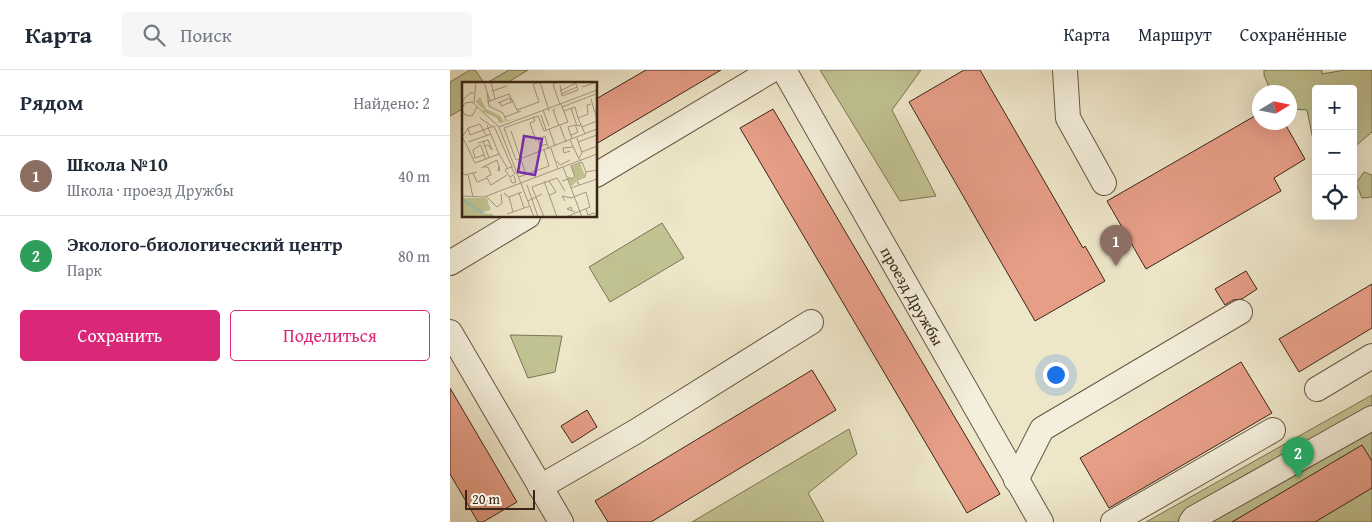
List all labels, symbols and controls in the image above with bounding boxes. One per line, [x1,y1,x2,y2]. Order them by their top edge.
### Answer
search box [122,12,472,57]
text: Карта [25,17,92,52]
icon: search [140,21,168,49]
text: Поиск [180,21,232,49]
text: Карта [1064,21,1110,48]
text: Маршрут [1138,21,1212,48]
text: Сохранённые [1240,21,1347,48]
inset map [462,82,598,218]
north arrow [1252,85,1297,130]
map controls [1312,85,1357,220]
button: + [1312,85,1357,130]
text: Рядом [20,87,83,118]
text: Найдено: 2 [353,91,430,115]
button: − [1312,130,1357,175]
text: Школа №10 [67,150,168,178]
text: 1 [32,164,40,188]
text: 40 m [398,164,430,188]
button: locate [1312,175,1357,220]
text: Школа · проезд Дружбы [67,178,234,202]
pin: 1 [1100,225,1132,266]
text: Эколого-биологический центр [67,230,343,258]
street label: проезд Дружбы [875,242,950,350]
text: 2 [32,244,40,268]
text: 80 m [398,244,430,268]
text: Парк [67,258,102,282]
button: Сохранить [20,310,220,361]
button: Поделиться [230,310,430,361]
your location [1043,362,1069,388]
pin: 2 [1282,437,1314,478]
scale bar [465,487,535,510]
text: 20 m [472,489,500,509]

